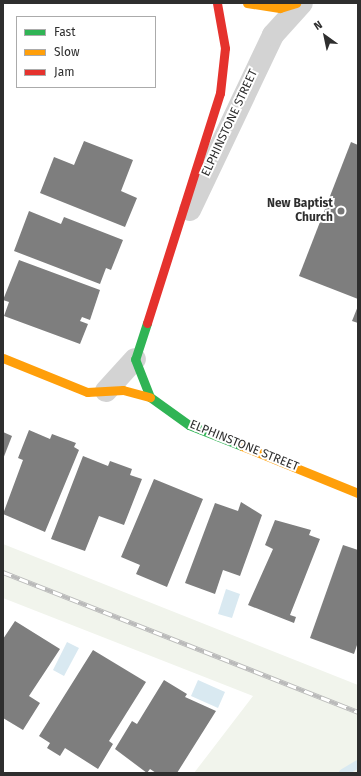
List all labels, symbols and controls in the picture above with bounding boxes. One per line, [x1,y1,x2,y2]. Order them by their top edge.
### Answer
legend [16,16,156,88]
north arrow [305,16,345,56]
text: N [312,18,325,33]
text: Fast [54,25,76,39]
text: Slow [54,45,80,59]
text: Jam [54,65,74,79]
street label: ELPHINSTONE STREET [199,67,261,179]
place label: New Baptist Church [267,197,333,225]
marker: New Baptist Church [336,206,346,216]
street label: ELPHINSTONE STREET [187,418,301,474]

